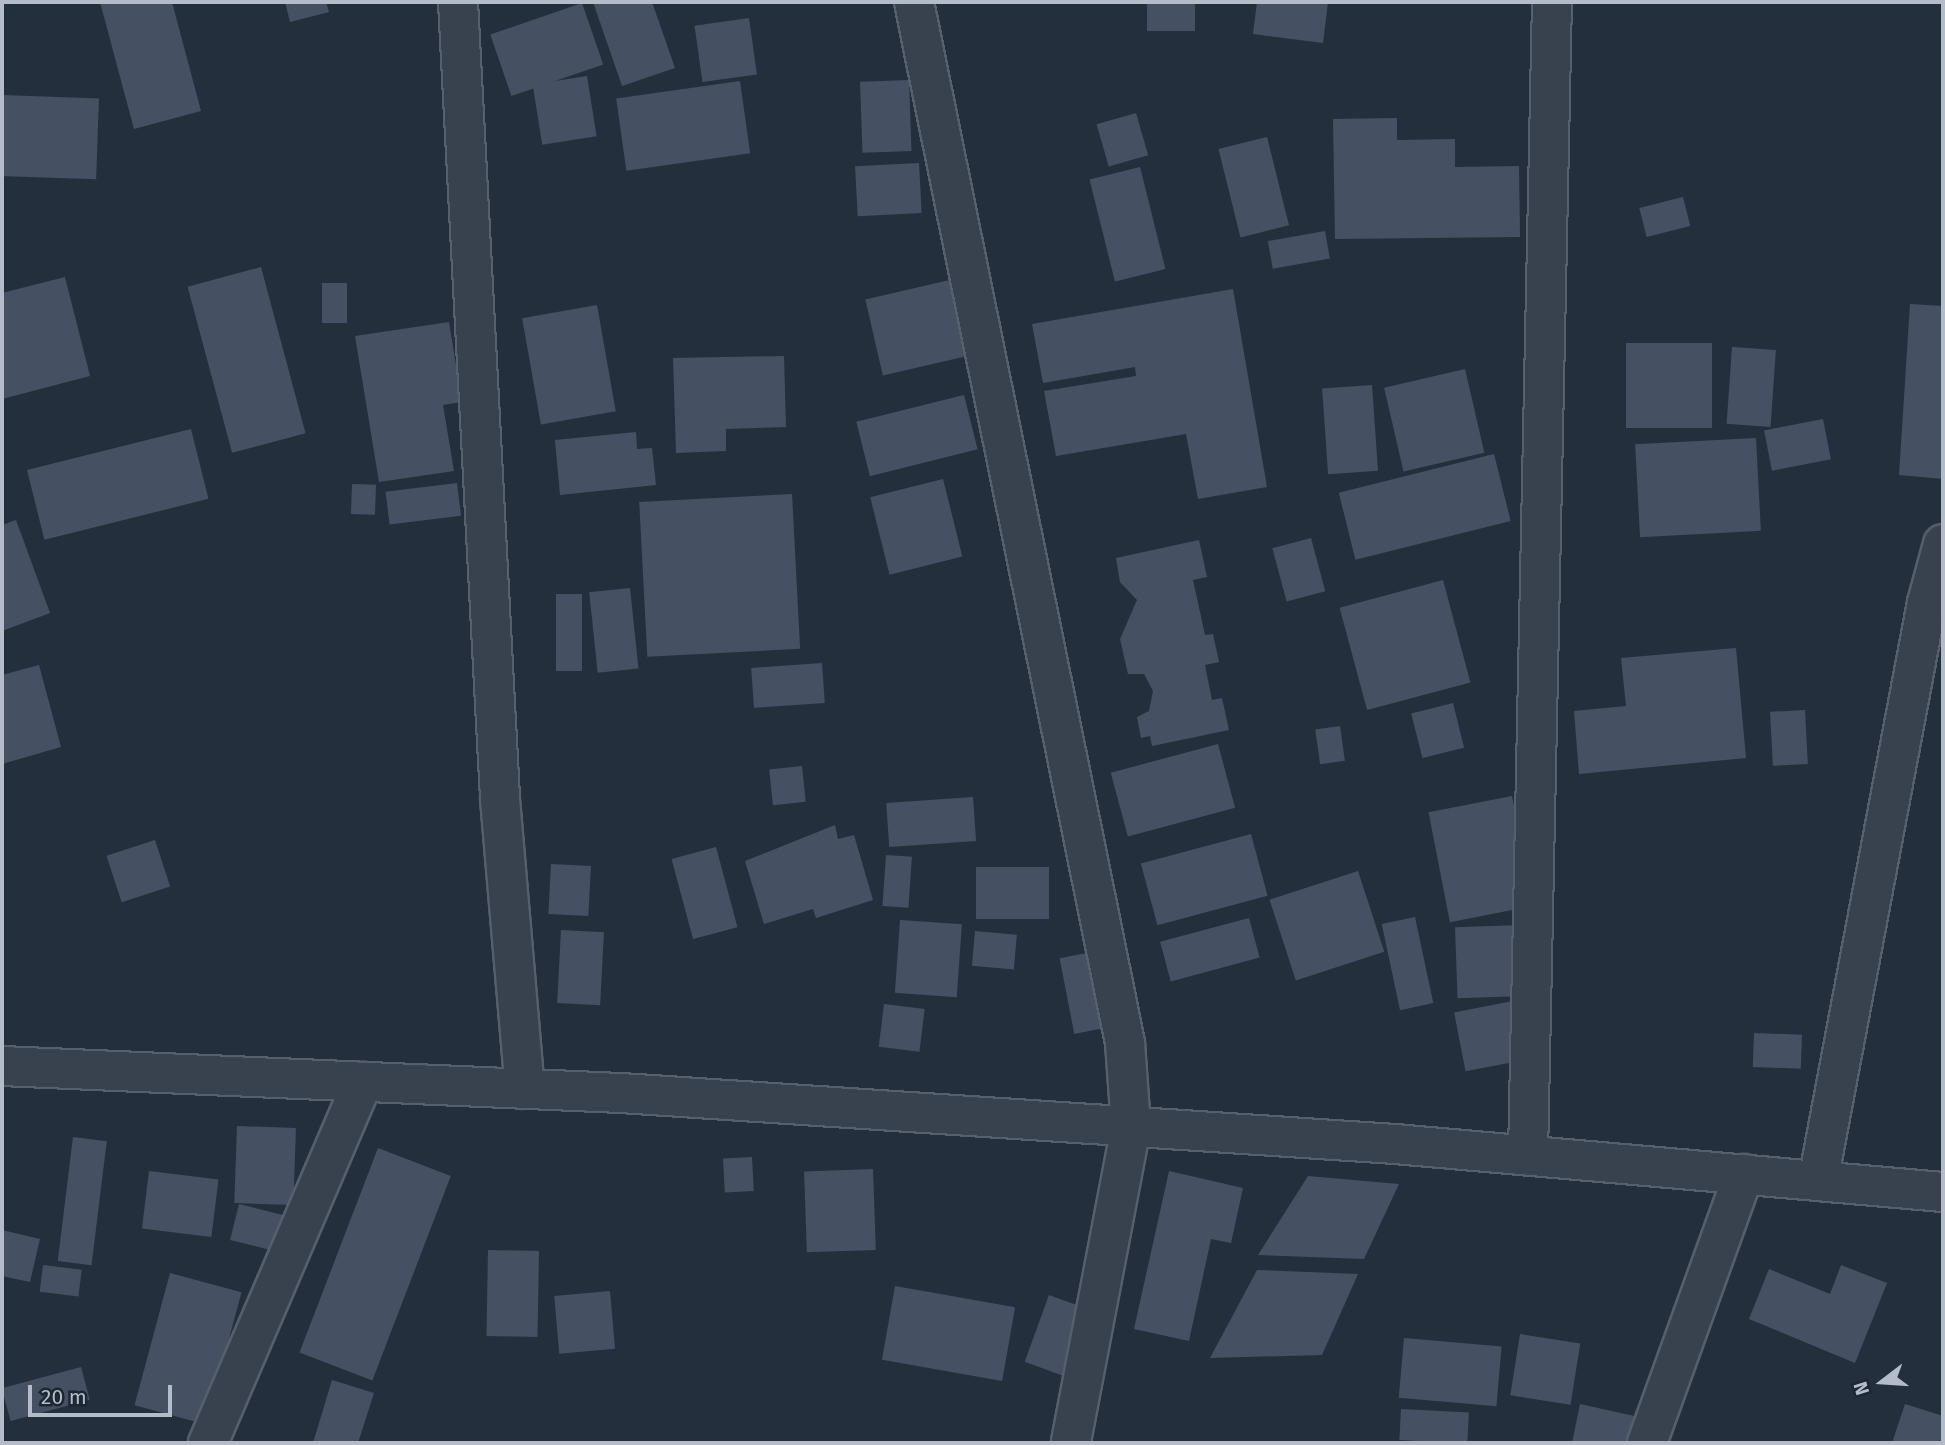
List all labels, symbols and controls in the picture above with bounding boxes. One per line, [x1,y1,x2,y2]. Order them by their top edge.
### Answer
north arrow [1847,1347,1917,1417]
scale bar [32,1372,175,1416]
text: N [1849,1379,1874,1398]
text: 20 m [41,1384,87,1410]

